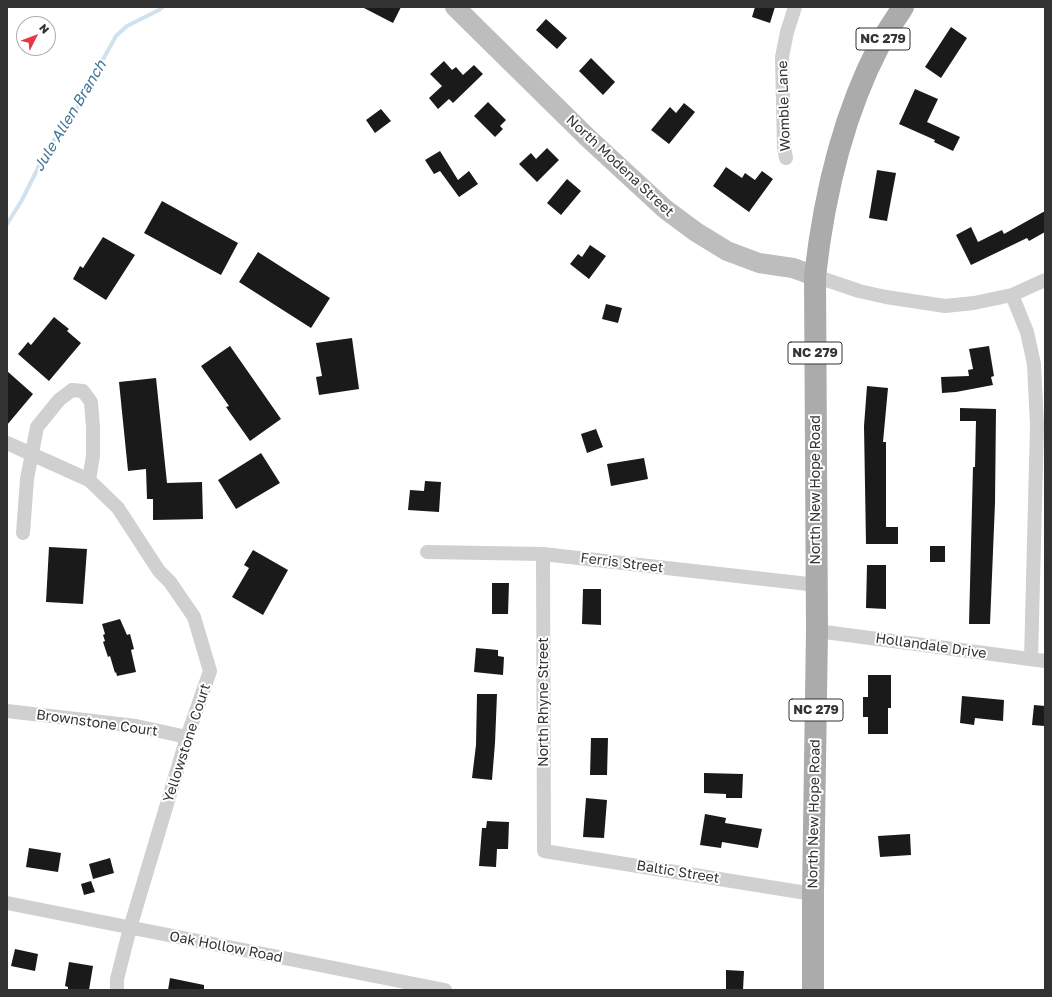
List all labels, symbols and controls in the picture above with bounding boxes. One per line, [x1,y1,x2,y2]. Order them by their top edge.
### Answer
north arrow [16,16,56,56]
text: N [37,21,52,36]
road number: NC 279 [856,28,910,50]
water label: Jule Allen Branch [30,57,110,175]
street label: Womble Lane [774,60,794,152]
street label: North Modena Street [563,112,677,220]
road number: NC 279 [788,342,842,364]
street label: North New Hope Road [808,415,824,565]
street label: Ferris Street [580,550,664,576]
street label: Hollandale Drive [875,630,987,662]
street label: North Rhyne Street [536,637,552,767]
street label: Yellowstone Court [160,682,214,804]
road number: NC 279 [789,699,843,721]
street label: Brownstone Court [35,706,159,740]
street label: North New Hope Road [804,739,824,889]
street label: Baltic Street [635,857,721,887]
street label: Oak Hollow Road [168,928,284,966]

